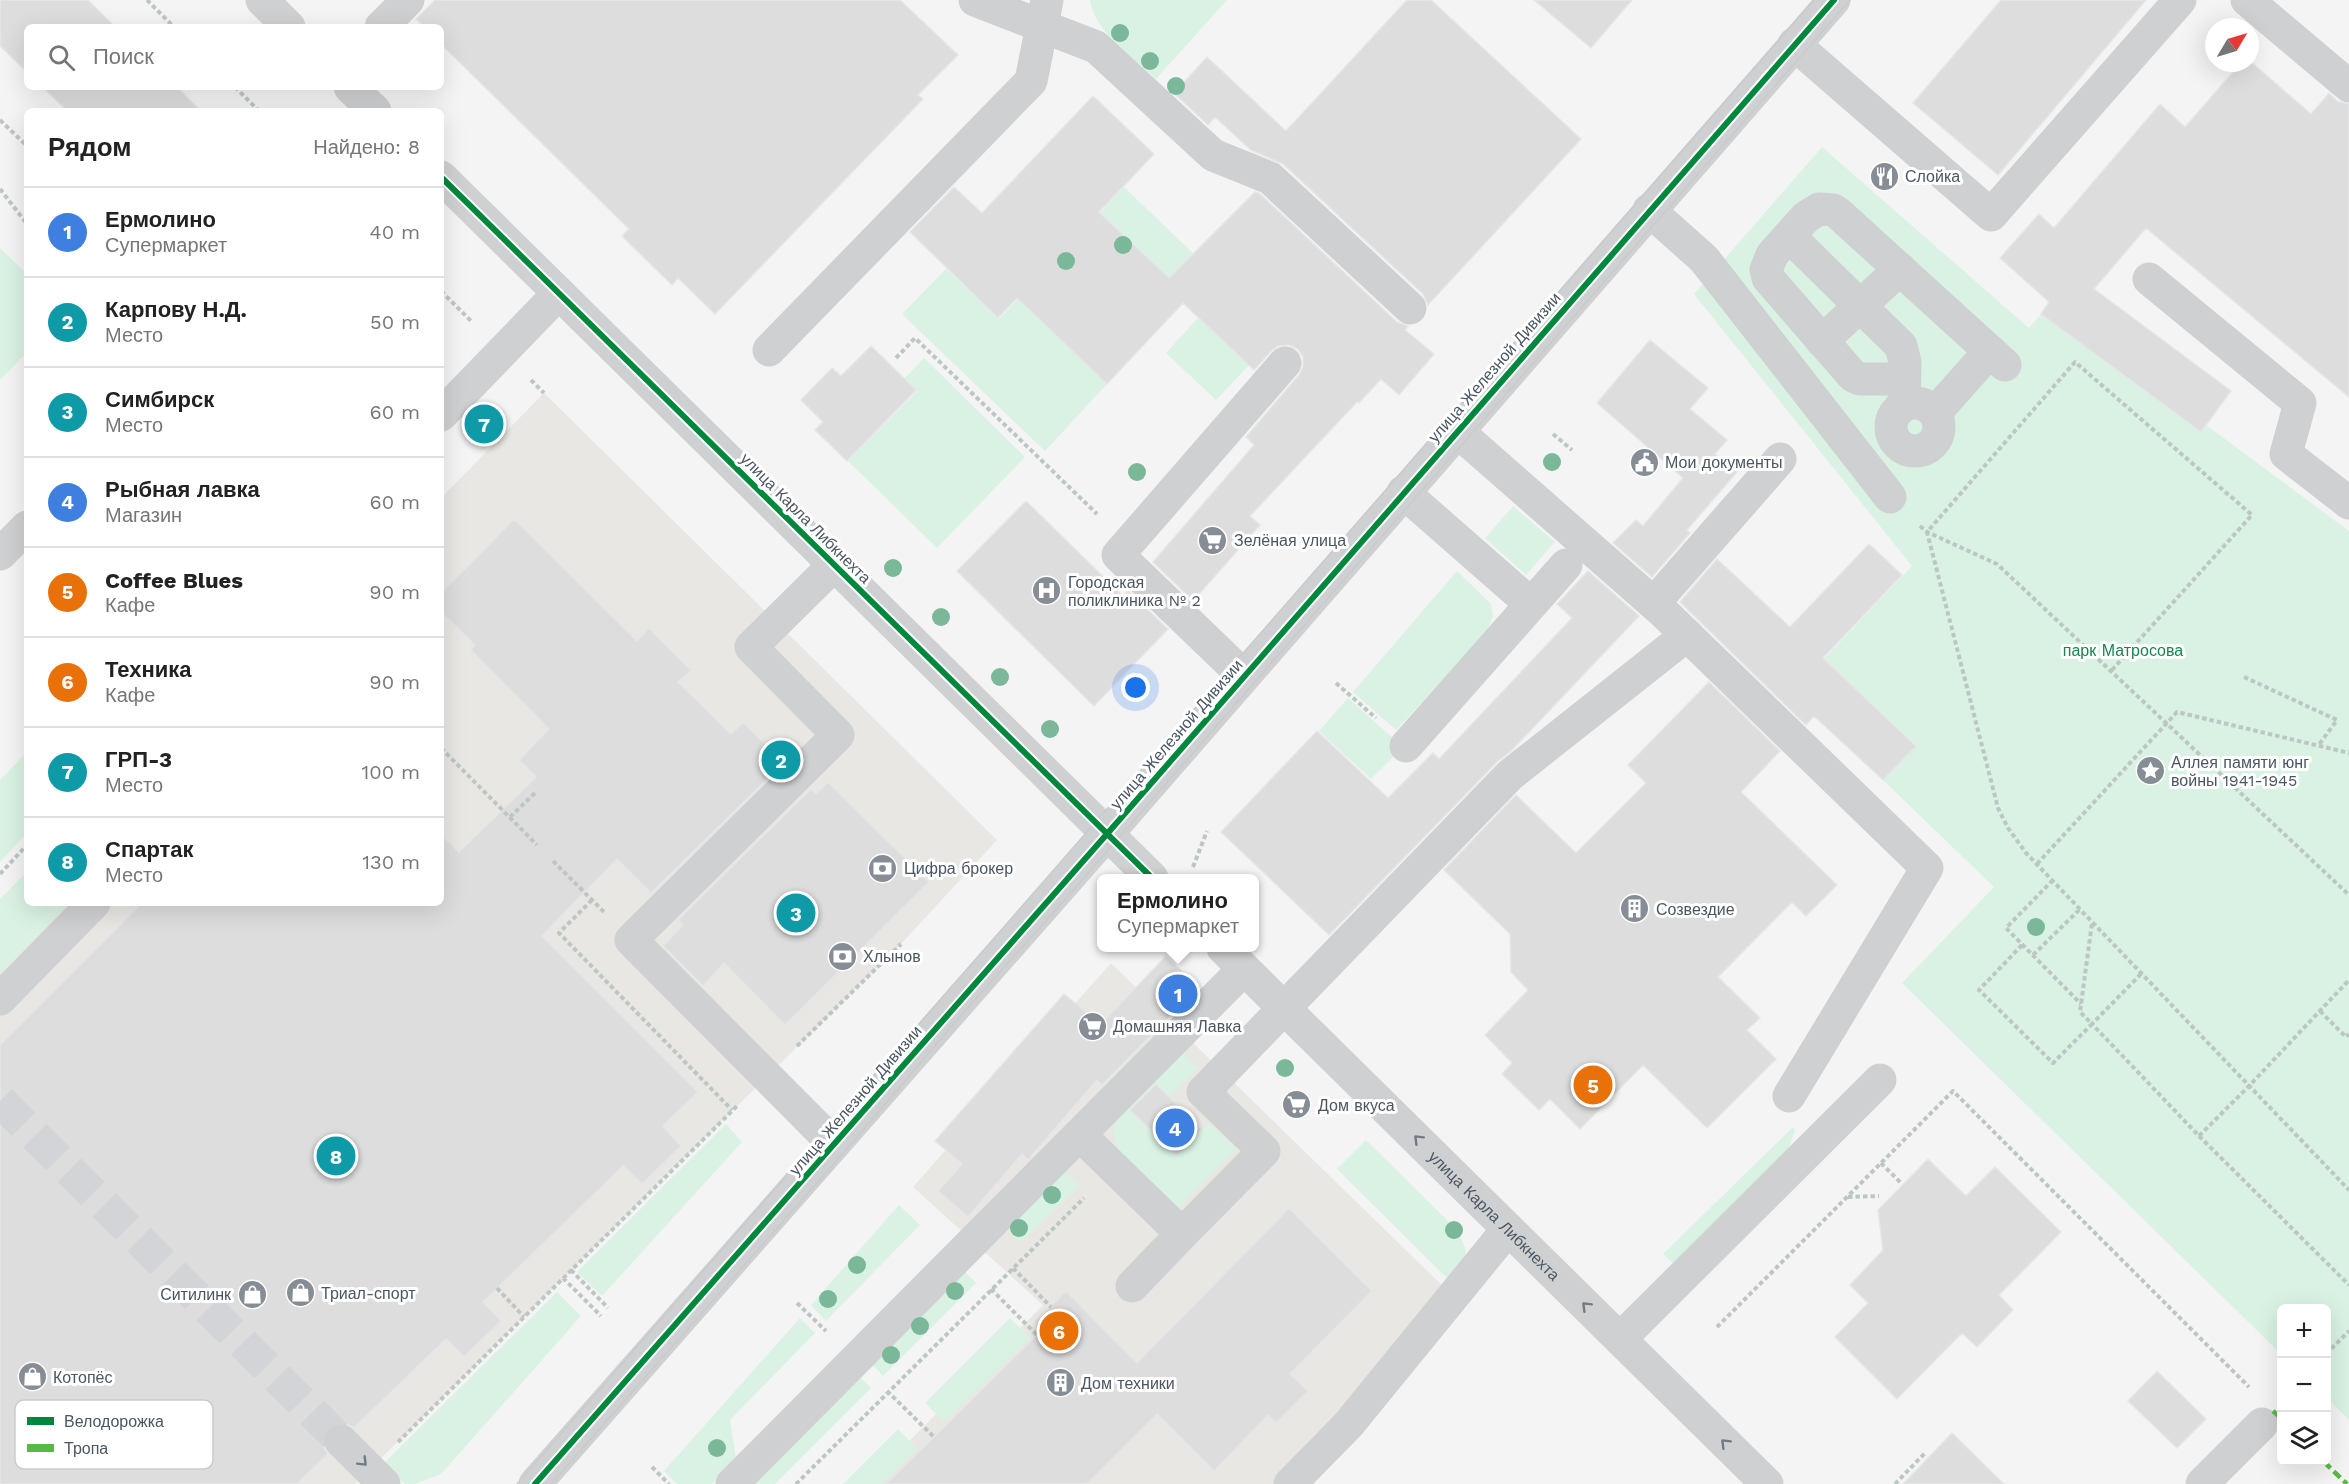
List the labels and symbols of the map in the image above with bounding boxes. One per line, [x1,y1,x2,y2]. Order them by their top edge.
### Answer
north arrow [2205,18,2259,72]
restaurant icon: Слойка [1868,160,1900,192]
place label: Слойка [1905,167,1960,186]
street label: улица Железной Дивизии [1424,289,1565,446]
pin: 7 [464,402,504,446]
public building icon: Мои документы [1628,446,1660,478]
street label: улица Карла Либкнехта [737,449,875,588]
place label: Мои документы [1665,453,1783,472]
supermarket icon: Зелёная улица [1197,524,1229,556]
place label: Зелёная улица [1234,531,1346,550]
place label: Городская поликлиника № 2 [1068,573,1201,610]
hospital icon: Городская поликлиника № 2 [1031,575,1063,607]
park label: парк Матросова [2063,641,2183,660]
street label: улица Железной Дивизии [1106,656,1247,813]
your location [1121,673,1150,702]
pin: 2 [762,738,800,783]
place label: Аллея памяти юнг войны 1941-1945 [2171,753,2309,790]
place icon: Аллея памяти юнг войны 1941-1945 [2134,755,2166,787]
bank icon: Цифра брокер [867,852,899,884]
place label: Цифра брокер [904,859,1013,878]
pin: 3 [776,890,816,936]
building icon: Созвездие [1619,893,1651,925]
place label: Созвездие [1656,900,1735,919]
bank icon: Хлынов [826,940,858,972]
place label: Хлынов [863,947,921,966]
pin: 1 [1158,972,1198,1016]
supermarket icon: Домашняя Лавка [1076,1010,1108,1042]
place label: Домашняя Лавка [1113,1017,1242,1036]
street label: улица Железной Дивизии [785,1022,926,1179]
pin: 5 [1574,1062,1612,1108]
supermarket icon: Дом вкуса [1281,1089,1313,1121]
place label: Дом вкуса [1318,1096,1395,1115]
pin: 4 [1156,1106,1194,1150]
pin: 8 [316,1134,356,1178]
one-way arrow [1414,1135,1424,1146]
street label: улица Карла Либкнехта [1424,1147,1564,1285]
shop icon: Триал-спорт [284,1277,316,1309]
shop icon: Ситилинк [236,1278,268,1310]
place label: Триал-спорт [321,1284,416,1303]
place label: Ситилинк [160,1285,232,1304]
one-way arrow [1583,1302,1593,1313]
pin: 6 [1040,1308,1078,1354]
shop icon: Котопёс [16,1361,48,1393]
building icon: Дом техники [1044,1367,1076,1399]
place label: Котопёс [53,1368,112,1387]
place label: Дом техники [1081,1374,1175,1393]
legend [15,1400,213,1469]
text: Велодорожка [64,1412,164,1431]
text: Тропа [64,1439,108,1458]
one-way arrow [1721,1439,1731,1450]
one-way arrow [355,1455,366,1466]

